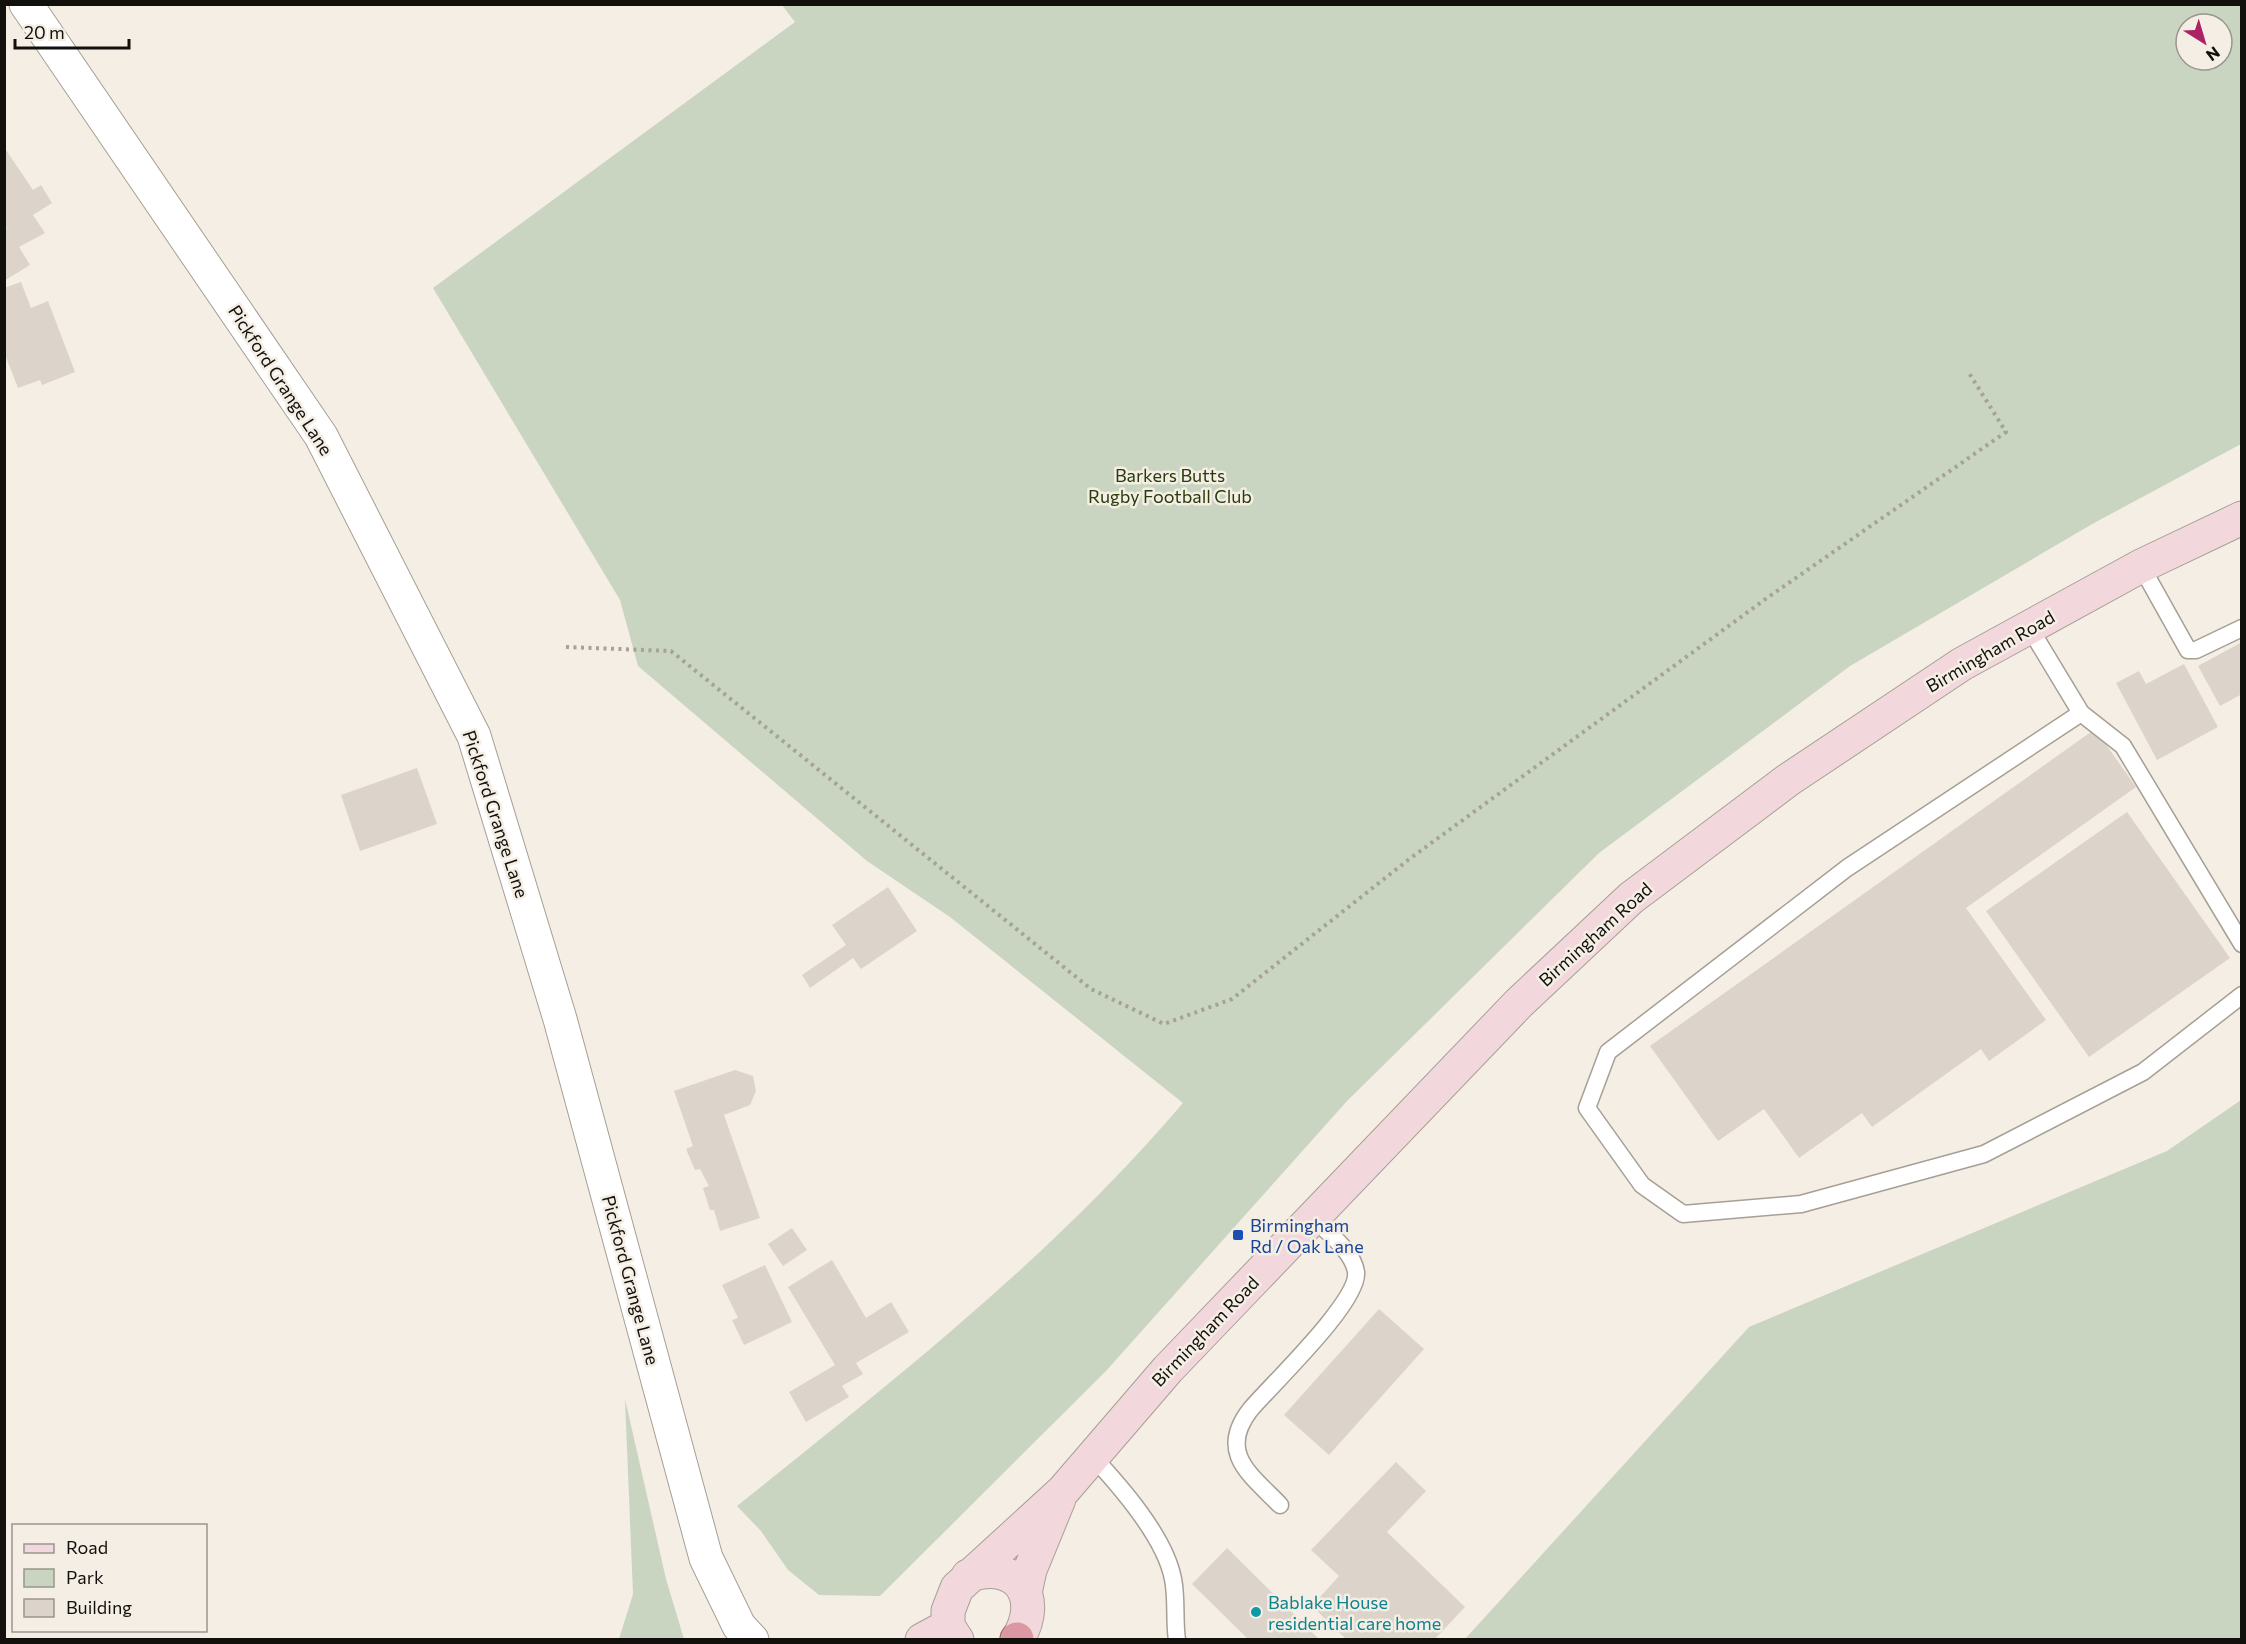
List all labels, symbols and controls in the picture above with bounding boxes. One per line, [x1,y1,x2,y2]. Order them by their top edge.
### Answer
scale bar [15,12,129,50]
north arrow [2174,12,2234,72]
text: 20 m [24,21,65,43]
text: N [2203,43,2224,66]
street label: Pickford Grange Lane [224,301,338,459]
park label: Barkers Butts Rugby Football Club [1088,464,1252,507]
street label: Birmingham Road [1922,605,2058,697]
street label: Pickford Grange Lane [459,728,533,900]
street label: Birmingham Road [1534,877,1656,991]
street label: Pickford Grange Lane [598,1193,664,1367]
place label: Birmingham Rd / Oak Lane [1250,1214,1364,1257]
marker: Birmingham Rd / Oak Lane [1231,1228,1245,1242]
street label: Birmingham Road [1147,1271,1263,1391]
legend [12,1524,207,1632]
text: Road [66,1536,108,1558]
text: Park [66,1566,104,1588]
place label: Bablake House residential care home [1268,1591,1441,1634]
text: Building [66,1596,132,1618]
marker: Bablake House residential care home [1249,1605,1263,1619]

